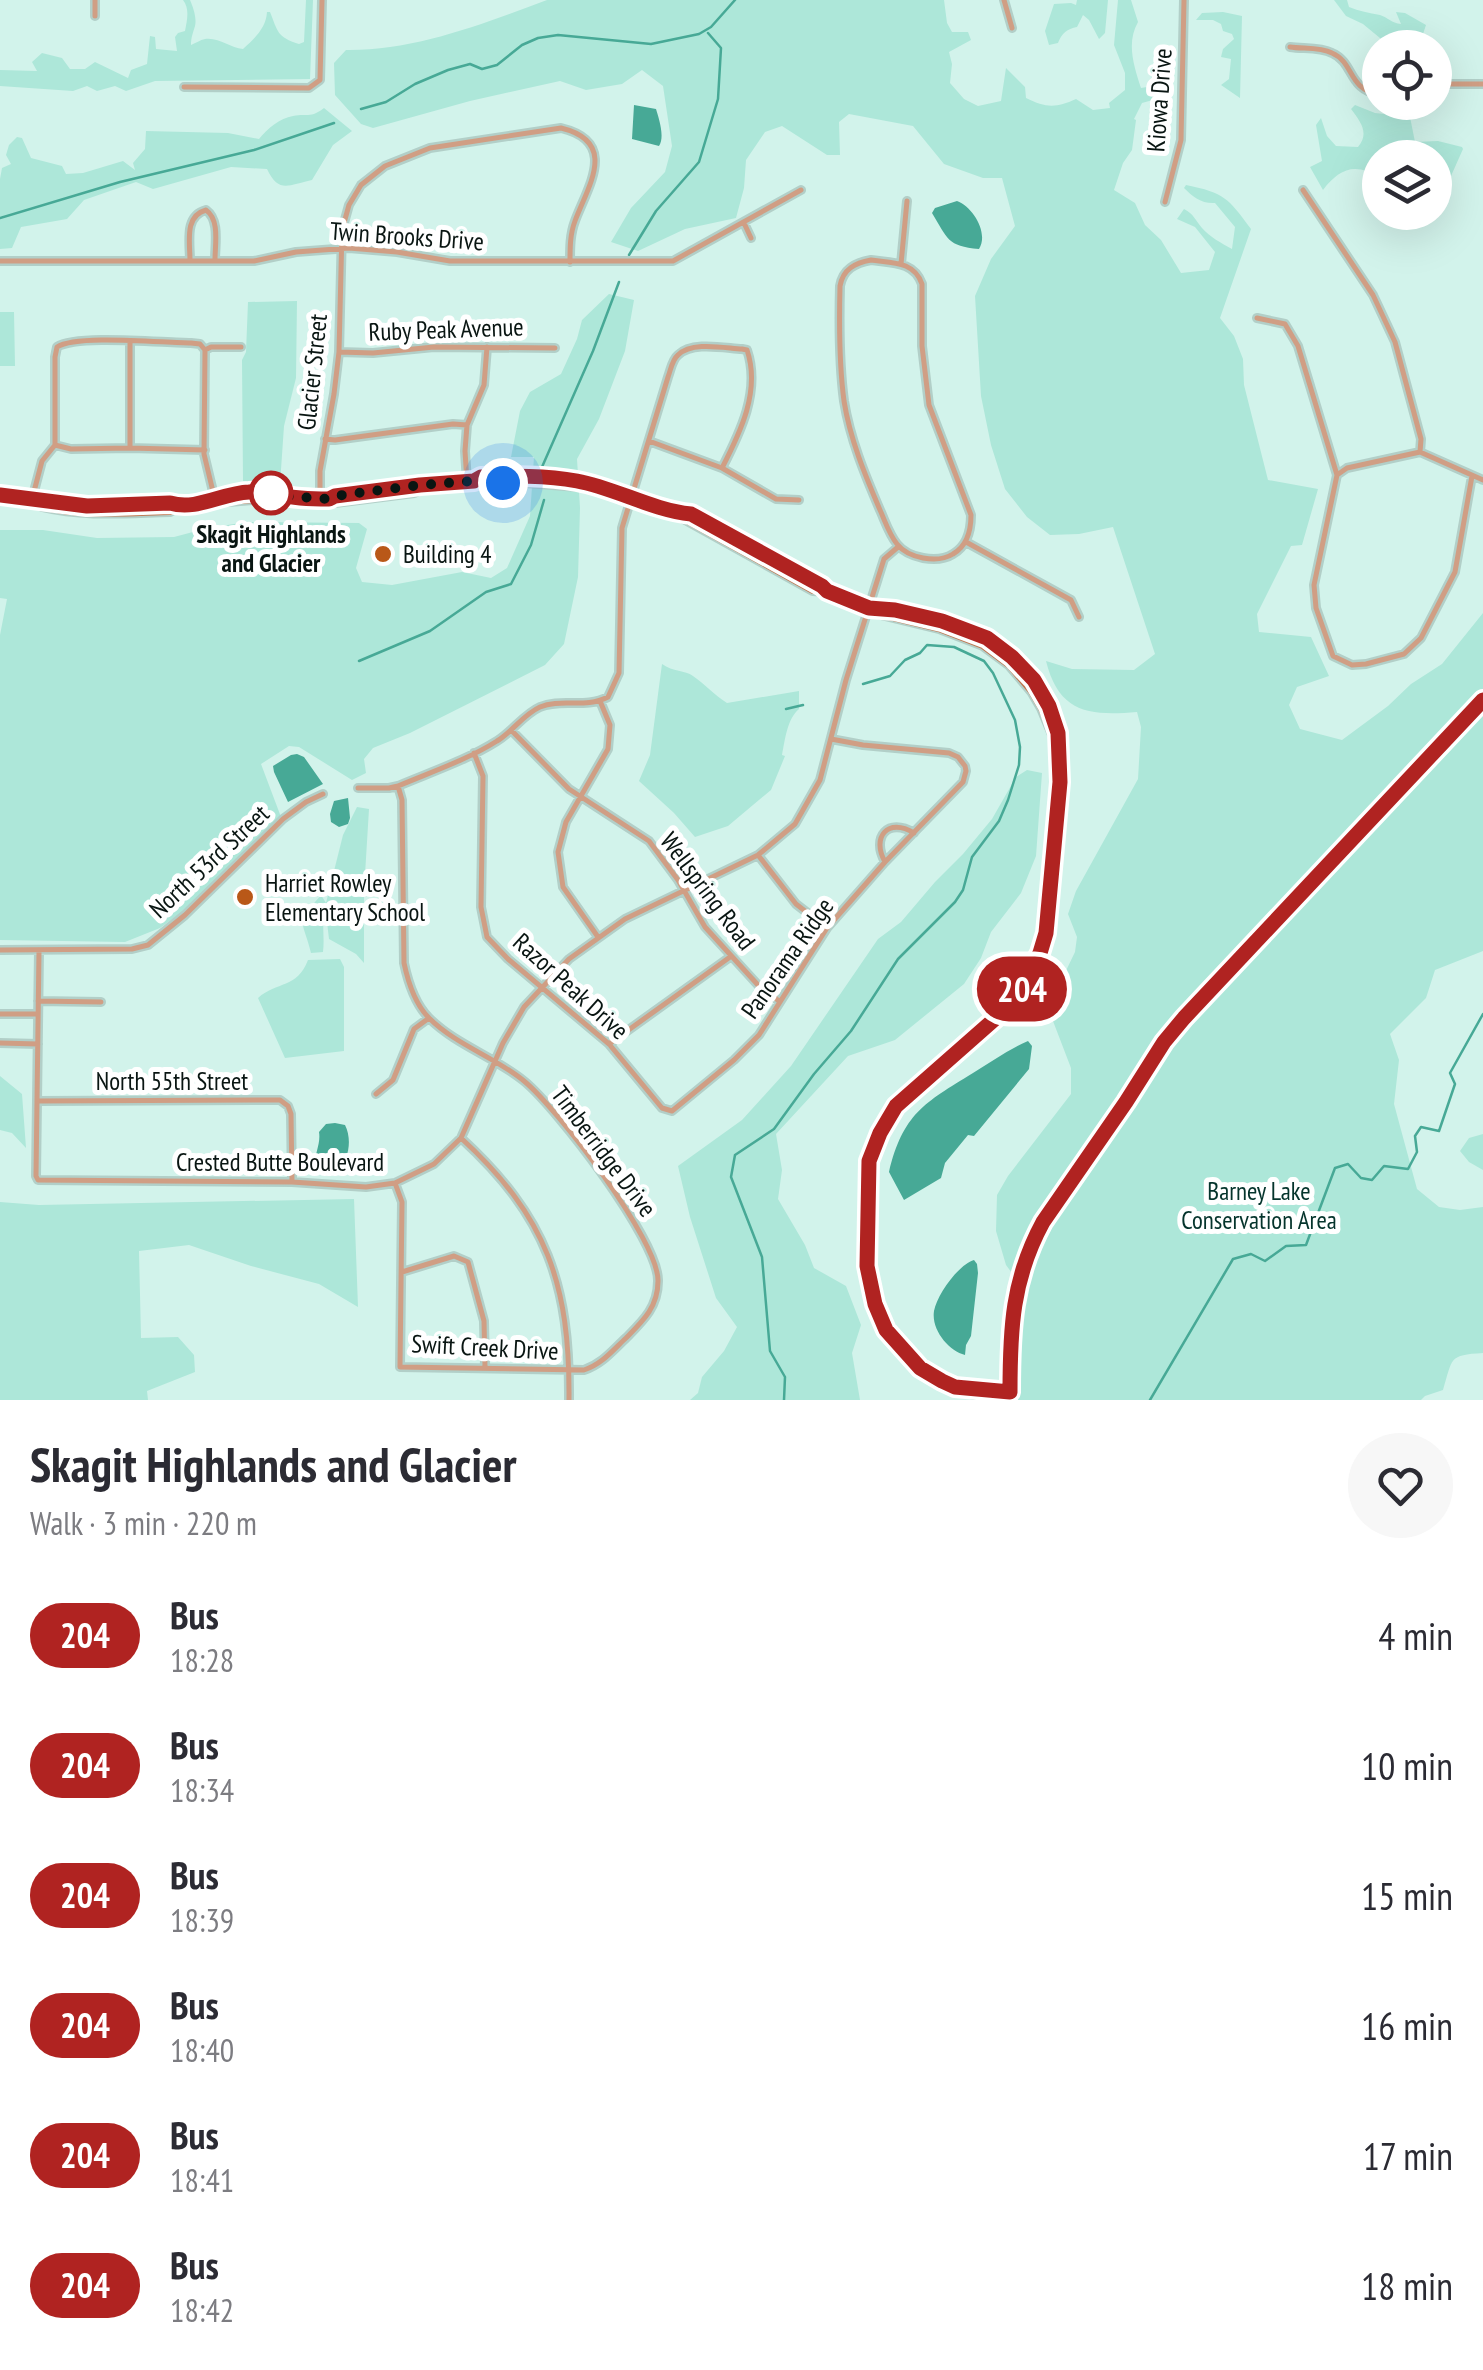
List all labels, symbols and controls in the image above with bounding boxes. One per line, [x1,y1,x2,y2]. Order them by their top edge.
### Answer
map controls [1362,30,1452,230]
button: locate [1362,30,1452,120]
street label: Kiowa Drive [1139,47,1179,153]
button: layers [1362,140,1452,230]
street label: Twin Brooks Drive [329,215,485,257]
street label: Ruby Peak Avenue [368,310,524,348]
street label: Glacier Street [290,312,334,432]
your location [478,458,528,508]
marker: Skagit Highlands and Glacier [250,472,292,514]
place label: Skagit Highlands and Glacier [196,518,346,579]
place label: Building 4 [403,538,491,570]
marker: Building 4 [372,543,394,565]
street label: North 53rd Street [142,797,276,925]
street label: Wellspring Road [653,826,763,956]
place label: Harriet Rowley Elementary School [265,867,425,928]
marker: Harriet Rowley Elementary School [234,886,256,908]
street label: Panorama Ridge [734,891,840,1025]
street label: Razor Peak Drive [507,926,635,1046]
line badge: 204 [964,956,1080,1022]
text: 204 [997,966,1047,1012]
street label: North 55th Street [96,1065,248,1097]
street label: Timberridge Drive [544,1079,664,1223]
street label: Crested Butte Boulevard [176,1146,384,1178]
park label: Barney Lake Conservation Area [1181,1175,1337,1236]
street label: Swift Creek Drive [411,1327,559,1367]
text: Skagit Highlands and Glacier [30,1433,517,1495]
button: heart [1348,1433,1453,1538]
text: Walk · 3 min · 220 m [30,1502,257,1544]
text: Bus [170,1590,219,1639]
text: 4 min [1378,1611,1453,1660]
text: 204 [60,1612,110,1658]
text: 18:28 [170,1639,234,1681]
text: Bus [170,1720,219,1769]
text: 10 min [1361,1741,1453,1790]
text: 204 [60,1742,110,1788]
text: 18:34 [170,1769,234,1811]
text: Bus [170,1850,219,1899]
text: 15 min [1361,1871,1453,1920]
text: 204 [60,1872,110,1918]
text: 18:39 [170,1899,234,1941]
text: Bus [170,1980,219,2029]
text: 16 min [1361,2001,1453,2050]
text: 204 [60,2002,110,2048]
text: 18:40 [170,2029,234,2071]
text: Bus [170,2110,219,2159]
text: 17 min [1363,2131,1453,2180]
text: 204 [60,2132,110,2178]
text: 18:41 [170,2159,234,2201]
text: Bus [170,2240,219,2289]
text: 18 min [1361,2261,1453,2310]
text: 204 [60,2262,110,2308]
text: 18:42 [170,2289,234,2331]

